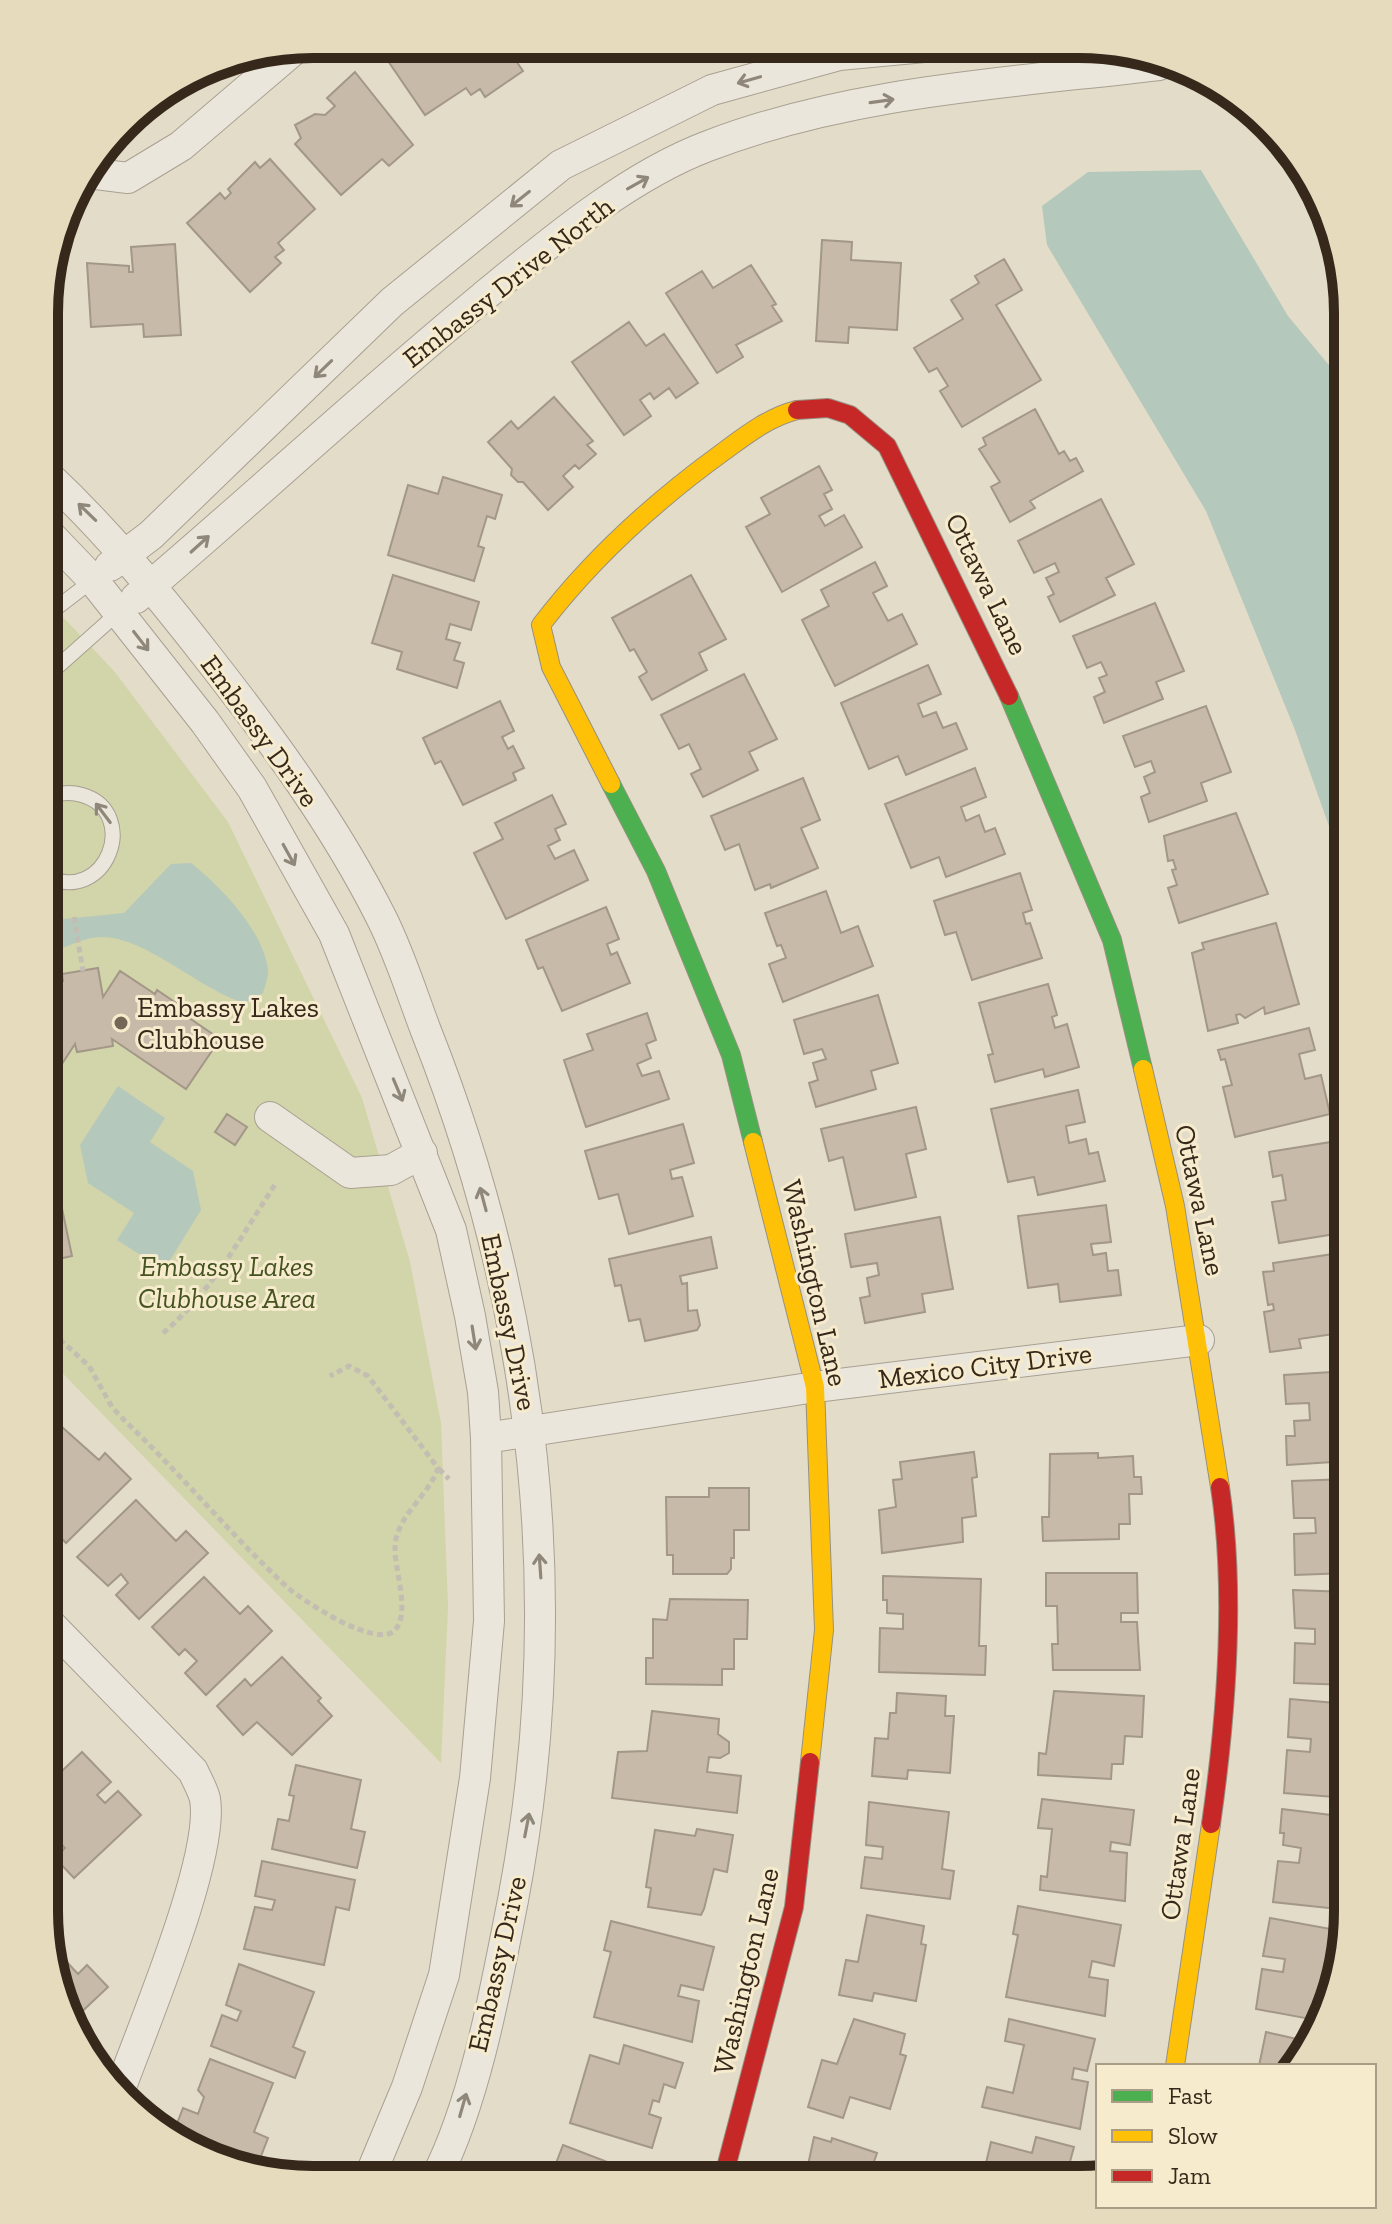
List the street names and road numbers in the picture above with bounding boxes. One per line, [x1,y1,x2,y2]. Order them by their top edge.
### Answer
street label: Embassy Drive North [396,189,620,374]
street label: Ottawa Lane [939,508,1035,660]
street label: Embassy Drive [194,649,326,813]
street label: Ottawa Lane [1168,1121,1232,1279]
street label: Washington Lane [775,1177,855,1389]
street label: Embassy Drive [474,1231,544,1413]
street label: Mexico City Drive [876,1337,1094,1395]
street label: Ottawa Lane [1153,1766,1207,1922]
street label: Washington Lane [706,1865,786,2077]
street label: Embassy Drive [461,1873,533,2055]

